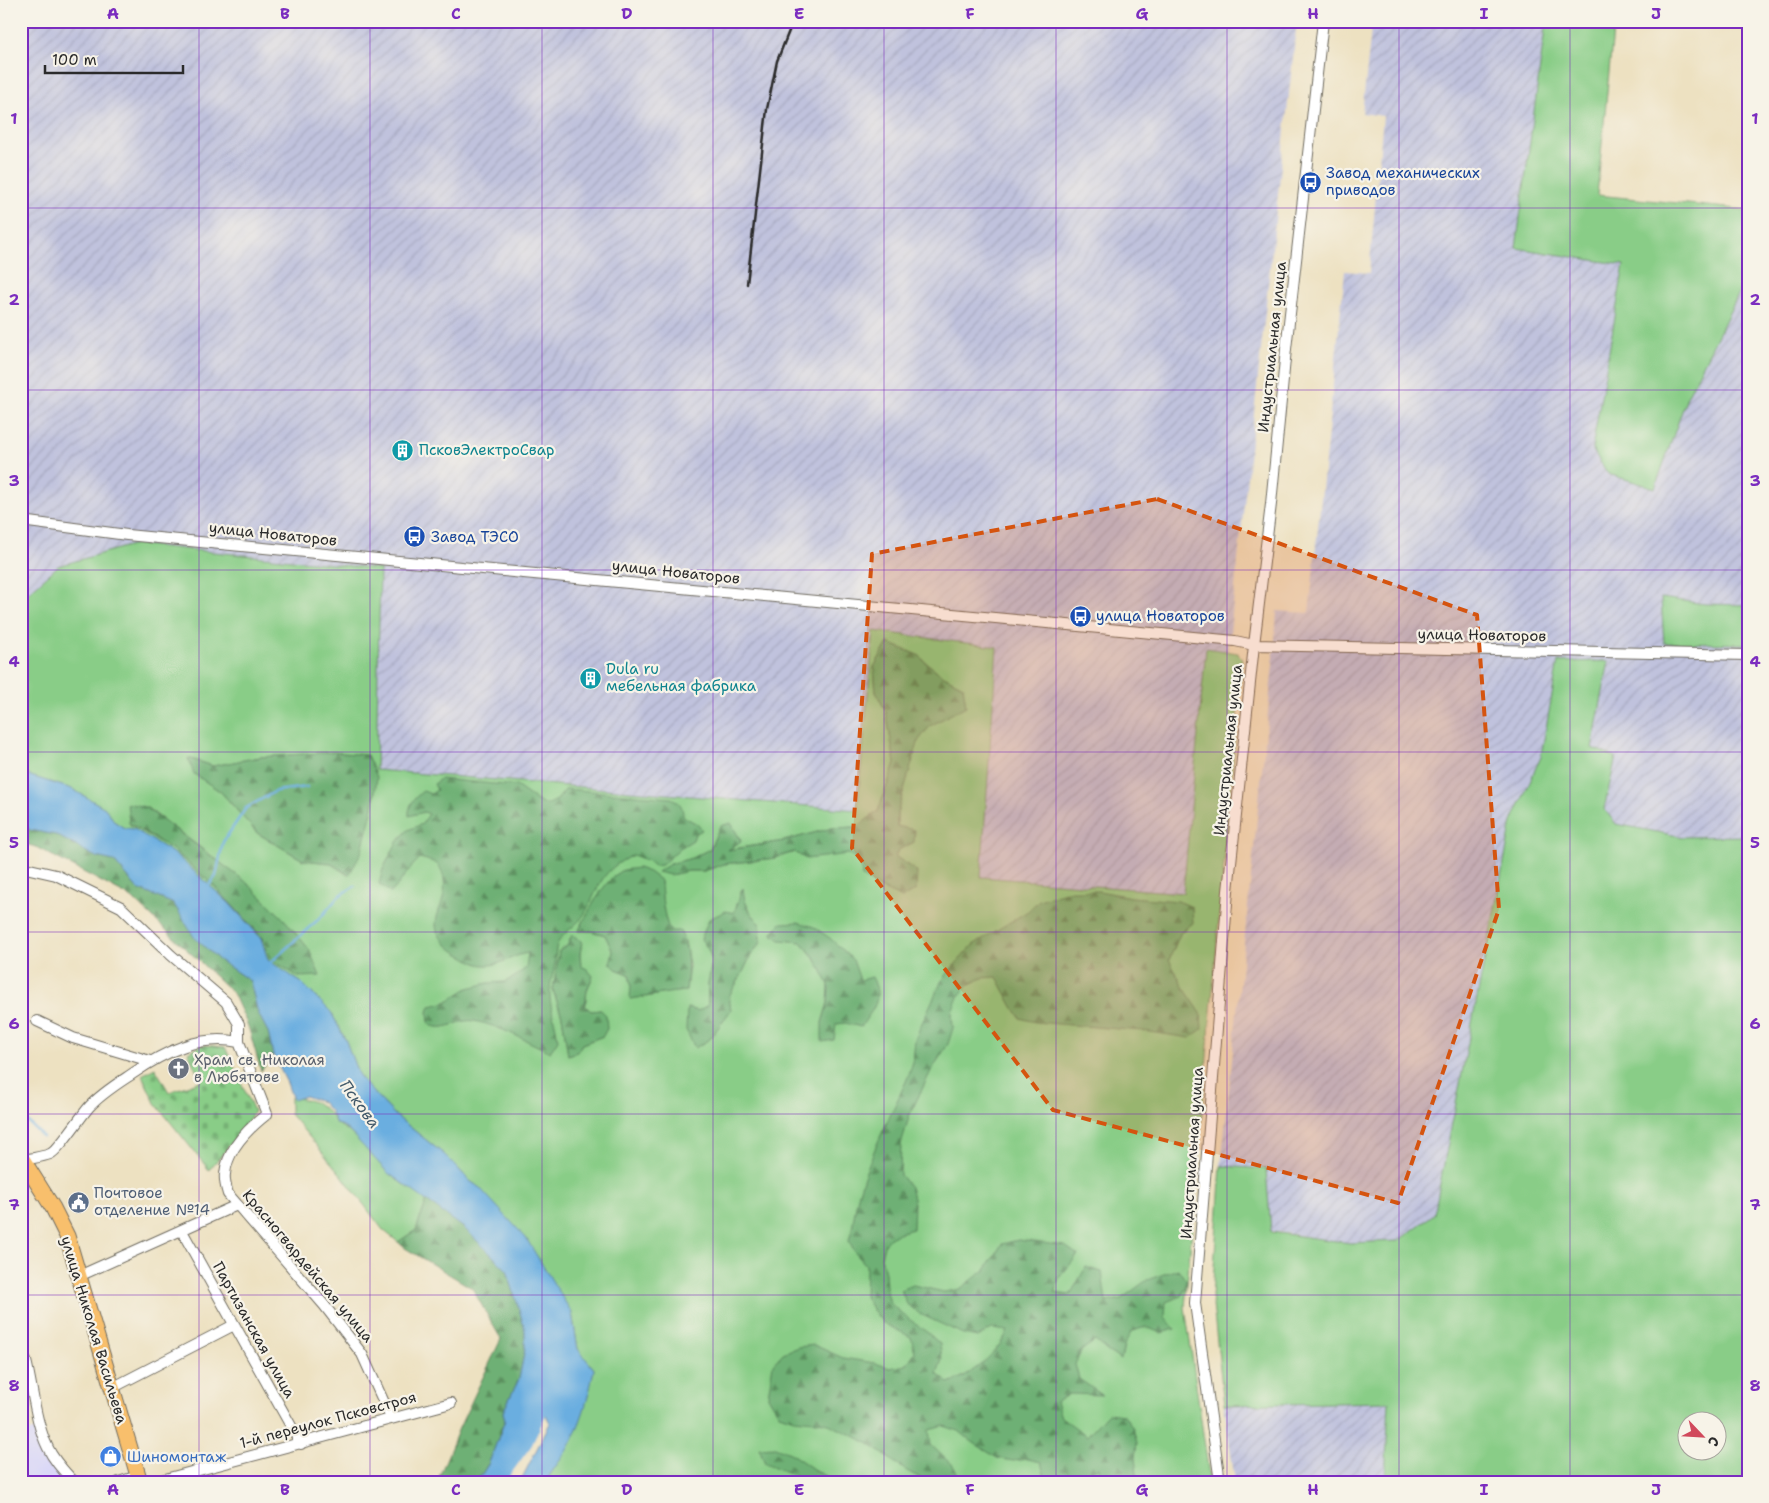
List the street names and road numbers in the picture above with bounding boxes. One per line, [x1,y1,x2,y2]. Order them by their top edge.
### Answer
street label: Индустриальная улица [1253,260,1291,434]
street label: улица Новаторов [208,517,338,551]
street label: улица Новаторов [611,555,741,589]
street label: улица Новаторов [1417,624,1547,646]
street label: Индустриальная улица [1209,663,1247,837]
street label: Индустриальная улица [1176,1066,1208,1240]
street label: Красногвардейская улица [238,1185,378,1347]
street label: улица Николая Васильева [56,1234,132,1427]
street label: Партизанская улица [208,1258,300,1402]
street label: 1-й переулок Псковстроя [237,1387,419,1453]

